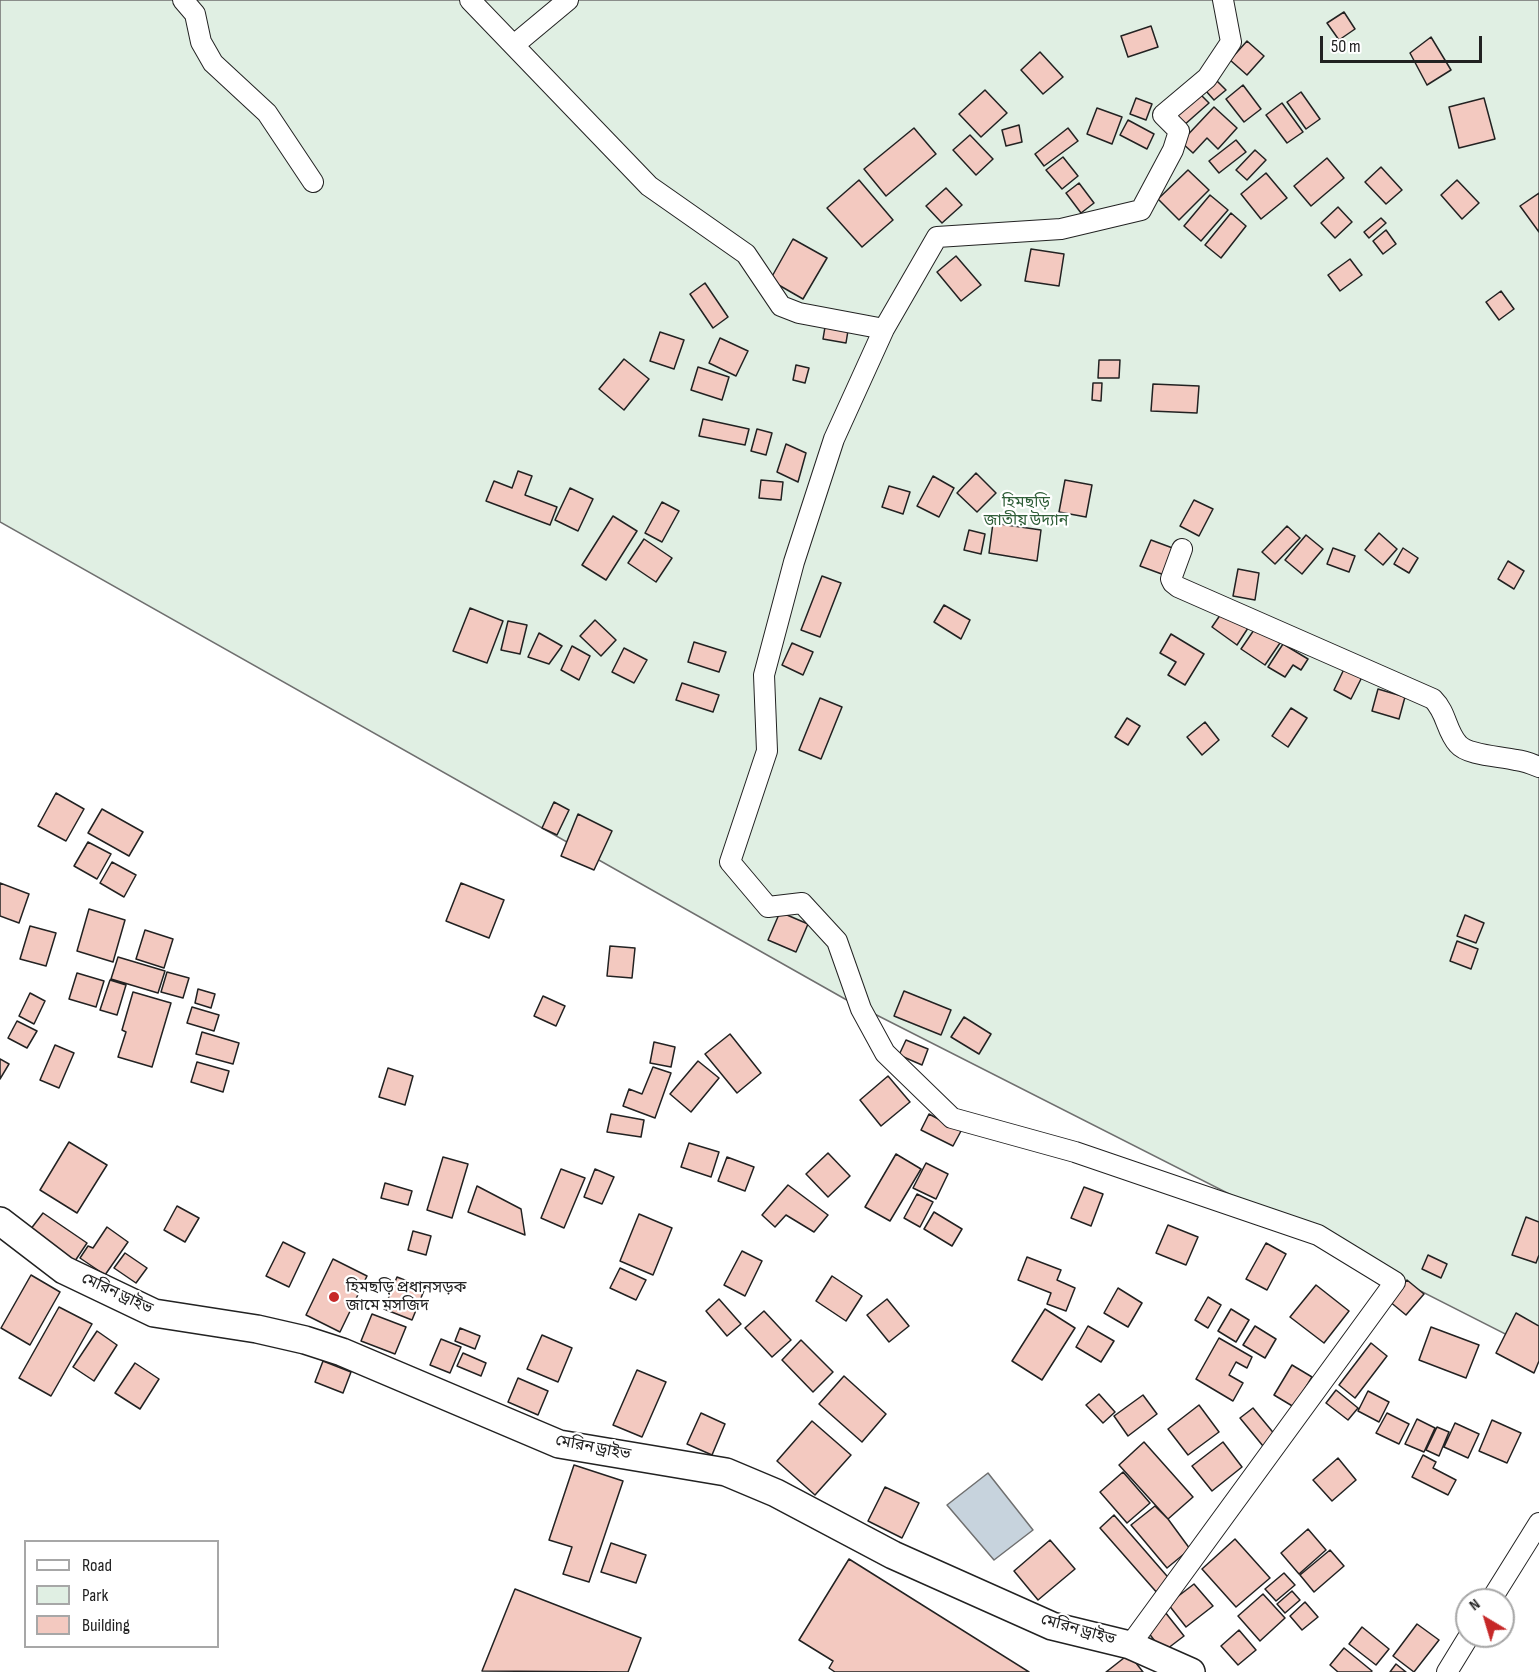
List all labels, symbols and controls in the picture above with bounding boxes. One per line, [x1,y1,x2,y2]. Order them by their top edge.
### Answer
scale bar [1323,24,1485,62]
text: 50 m [1331,36,1361,57]
park label: হিমছড়ি জাতীয় উদ্যান [984,493,1068,531]
street label: মেরিন ড্রাইভ [78,1269,156,1319]
place label: হিমছড়ি প্রধানসড়ক জামে মসজিদ [346,1278,466,1316]
marker: হিমছড়ি প্রধানসড়ক জামে মসজিদ [327,1290,341,1304]
street label: মেরিন ড্রাইভ [554,1431,632,1465]
legend [24,1540,219,1648]
text: Road [82,1555,112,1576]
text: Park [82,1585,108,1606]
north arrow [1455,1588,1515,1648]
text: N [1466,1595,1484,1615]
street label: মেরিন ড্রাইভ [1039,1610,1117,1650]
text: Building [82,1615,130,1636]

